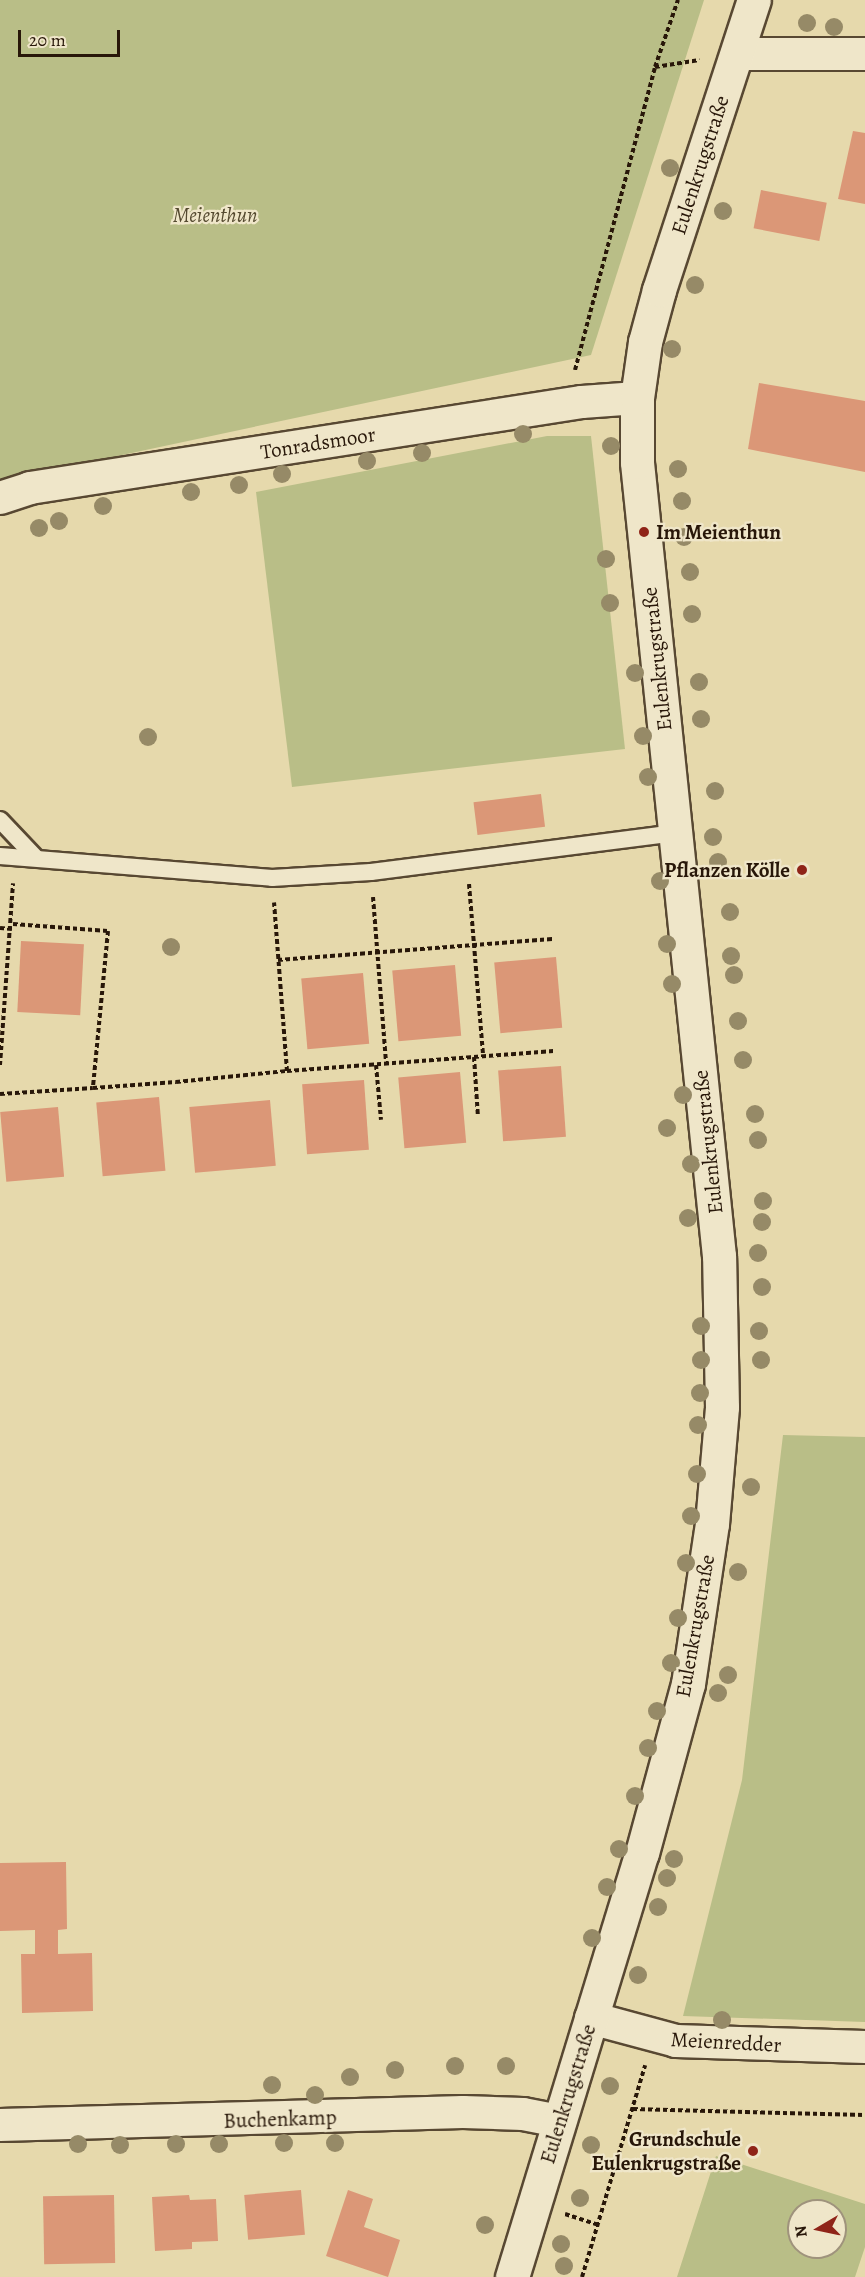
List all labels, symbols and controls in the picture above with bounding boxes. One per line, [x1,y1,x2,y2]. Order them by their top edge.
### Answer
scale bar [21,18,123,56]
text: 20 m [29,28,66,52]
street label: Eulenkrugstraße [666,92,734,238]
park label: Meienthun [173,202,257,228]
street label: Tonradsmoor [259,421,377,465]
place label: Im Meienthun [656,519,781,545]
marker: Im Meienthun [637,525,651,539]
street label: Eulenkrugstraße [637,586,677,732]
place label: Pflanzen Kölle [664,857,790,883]
marker: Pflanzen Kölle [795,863,809,877]
street label: Eulenkrugstraße [688,1069,728,1215]
street label: Eulenkrugstraße [670,1553,720,1699]
street label: Eulenkrugstraße [535,2021,601,2167]
street label: Meienredder [670,2027,782,2057]
street label: Buchenkamp [223,2104,337,2134]
place label: Grundschule Eulenkrugstraße [591,2126,741,2176]
marker: Grundschule Eulenkrugstraße [746,2144,760,2158]
north arrow [787,2199,847,2259]
text: N [789,2224,813,2239]

